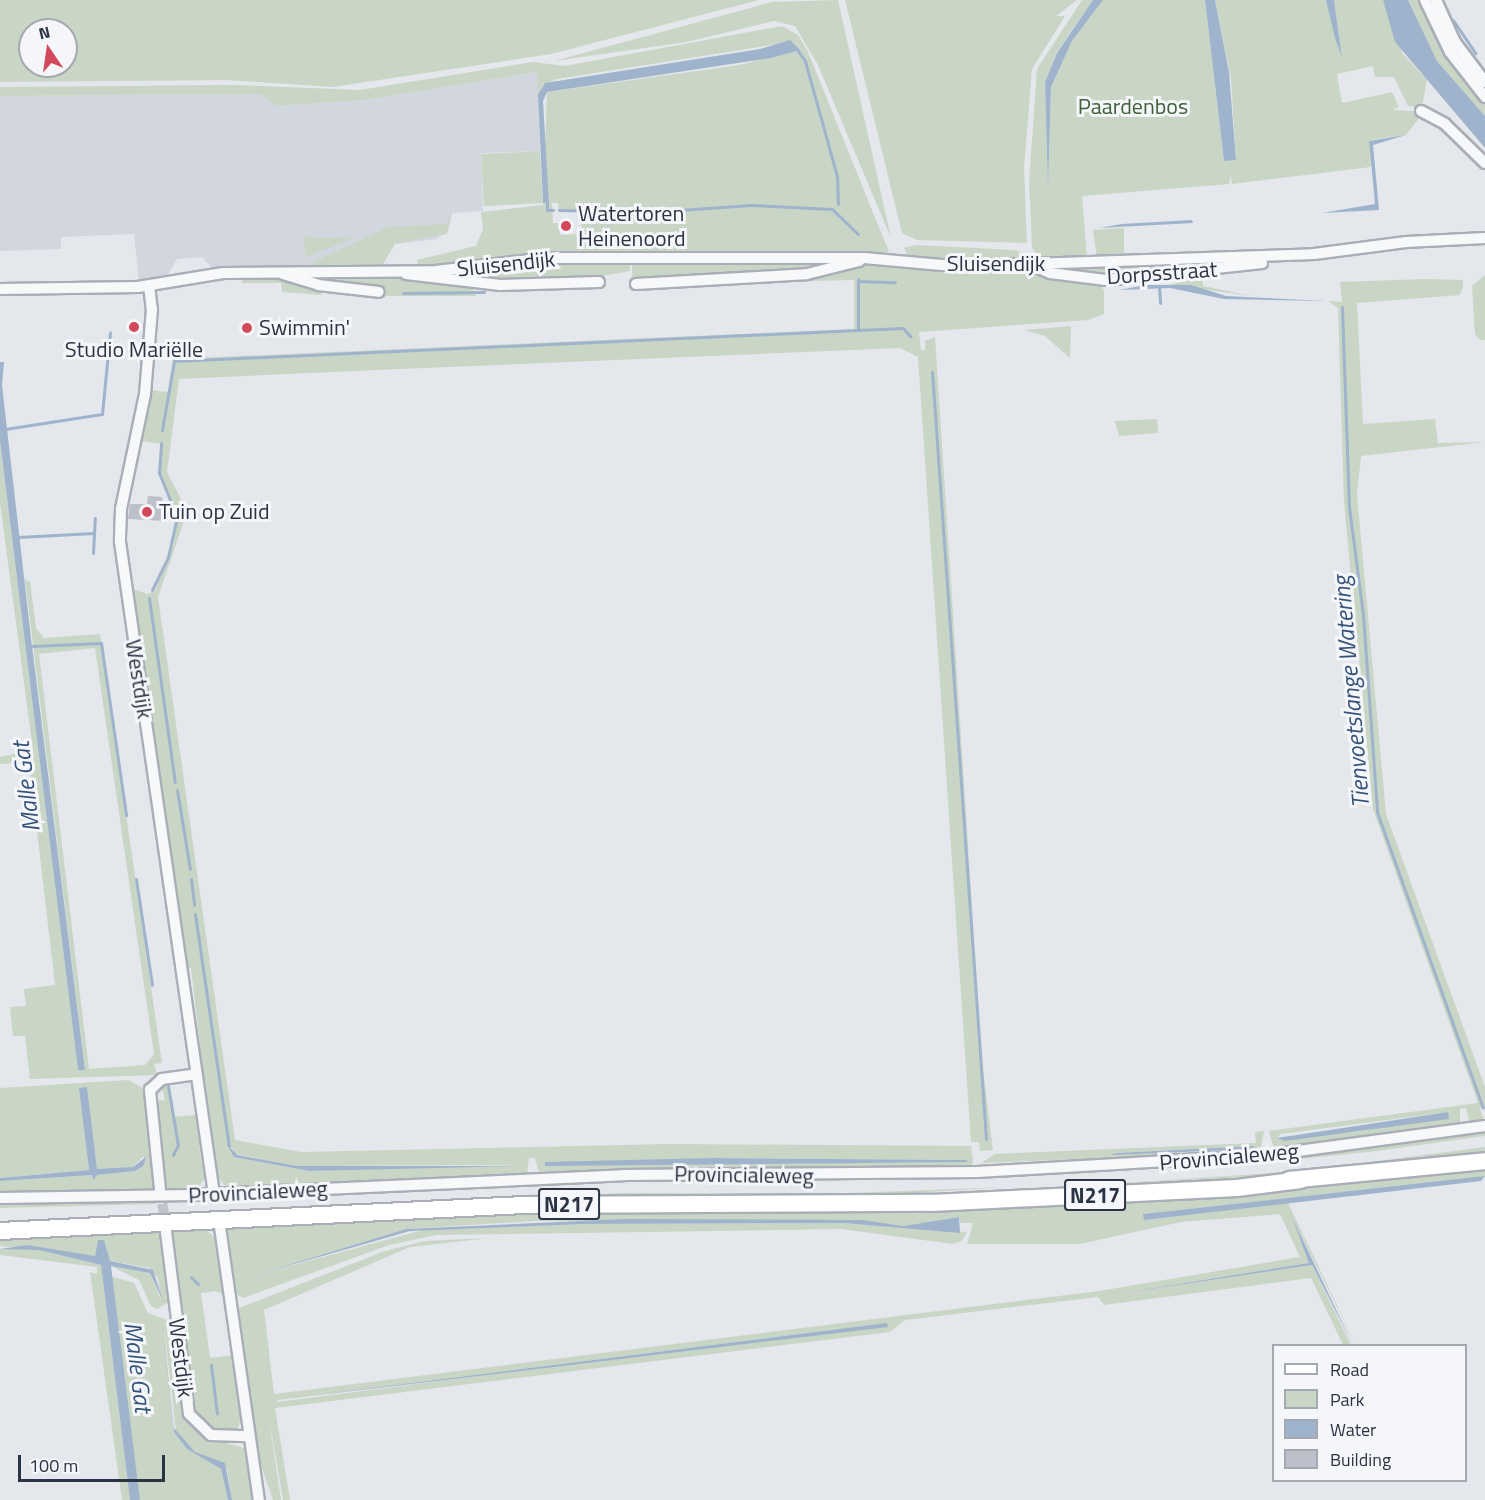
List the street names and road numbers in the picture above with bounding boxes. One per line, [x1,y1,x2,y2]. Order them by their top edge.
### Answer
street label: Sluisendijk [456,246,556,282]
street label: Sluisendijk [947,251,1045,277]
street label: Dorpsstraat [1106,256,1218,290]
street label: Westdijk [120,637,158,721]
street label: Provincialeweg [1158,1138,1300,1176]
street label: Provincialeweg [674,1161,814,1189]
street label: Provincialeweg [188,1175,328,1209]
road number: N217 [1064,1177,1126,1213]
road number: N217 [538,1186,600,1222]
street label: Westdijk [163,1317,199,1399]

